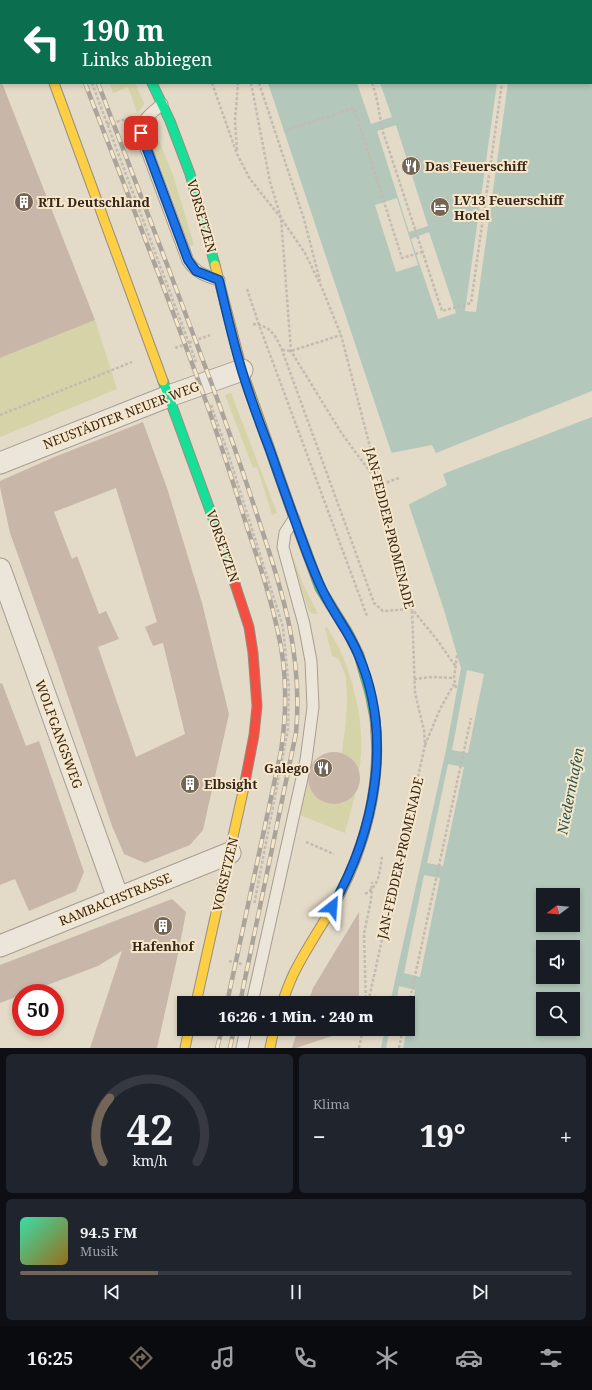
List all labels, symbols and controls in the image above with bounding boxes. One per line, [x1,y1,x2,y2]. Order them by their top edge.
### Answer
text: 190 m [82,11,164,49]
icon: left [16,16,68,68]
text: Links abbiegen [82,47,212,71]
pin [124,116,158,150]
icon: arrive [130,122,152,144]
restaurant icon: Das Feuerschiff [400,155,422,177]
place label: Das Feuerschiff [425,157,528,175]
street label: VORSETZEN [183,177,221,255]
building icon: RTL Deutschland [13,191,35,213]
place label: LV13 Feuerschiff Hotel [454,191,564,224]
place label: RTL Deutschland [38,193,151,211]
hotel icon: LV13 Feuerschiff Hotel [429,196,451,218]
street label: NEUSTÄDTER NEUER WEG [40,377,202,453]
street label: JAN-FEDDER-PROMENADE [361,444,419,611]
street label: VORSETZEN [202,507,244,585]
street label: WOLFGANGSWEG [31,677,87,791]
water label: Niedernhafen [552,745,588,837]
restaurant icon: Galego [312,757,334,779]
place label: Galego [264,759,309,777]
building icon: Elbsight [179,773,201,795]
place label: Elbsight [204,775,258,793]
street label: JAN-FEDDER-PROMENADE [372,775,427,942]
street label: VORSETZEN [208,835,242,913]
street label: RAMBACHSTRASSE [56,868,174,930]
position arrow [311,886,353,928]
north arrow [536,888,580,932]
map controls [536,888,580,1036]
building icon: Hafenhof [152,915,174,937]
place label: Hafenhof [132,937,196,955]
button: sound [536,940,580,984]
speed limit sign: 50 [12,984,64,1036]
button: search [536,992,580,1036]
text: 16:26 · 1 Min. · 240 m [218,1006,374,1026]
text: Klima [313,1095,350,1113]
text: 42 [126,1100,173,1156]
text: 19° [420,1115,466,1156]
text: − [313,1121,326,1151]
text: + [560,1121,572,1151]
text: km/h [132,1150,167,1169]
text: 94.5 FM [80,1222,137,1242]
text: Musik [80,1242,118,1260]
icon: previous [101,1281,123,1303]
icon: pause [285,1281,307,1303]
icon: next [469,1281,491,1303]
icon: directions [127,1344,155,1372]
icon: music [209,1344,237,1372]
icon: phone [291,1344,319,1372]
icon: climate [373,1344,401,1372]
icon: car [455,1344,483,1372]
icon: filters [537,1344,565,1372]
text: 16:25 [27,1346,73,1370]

